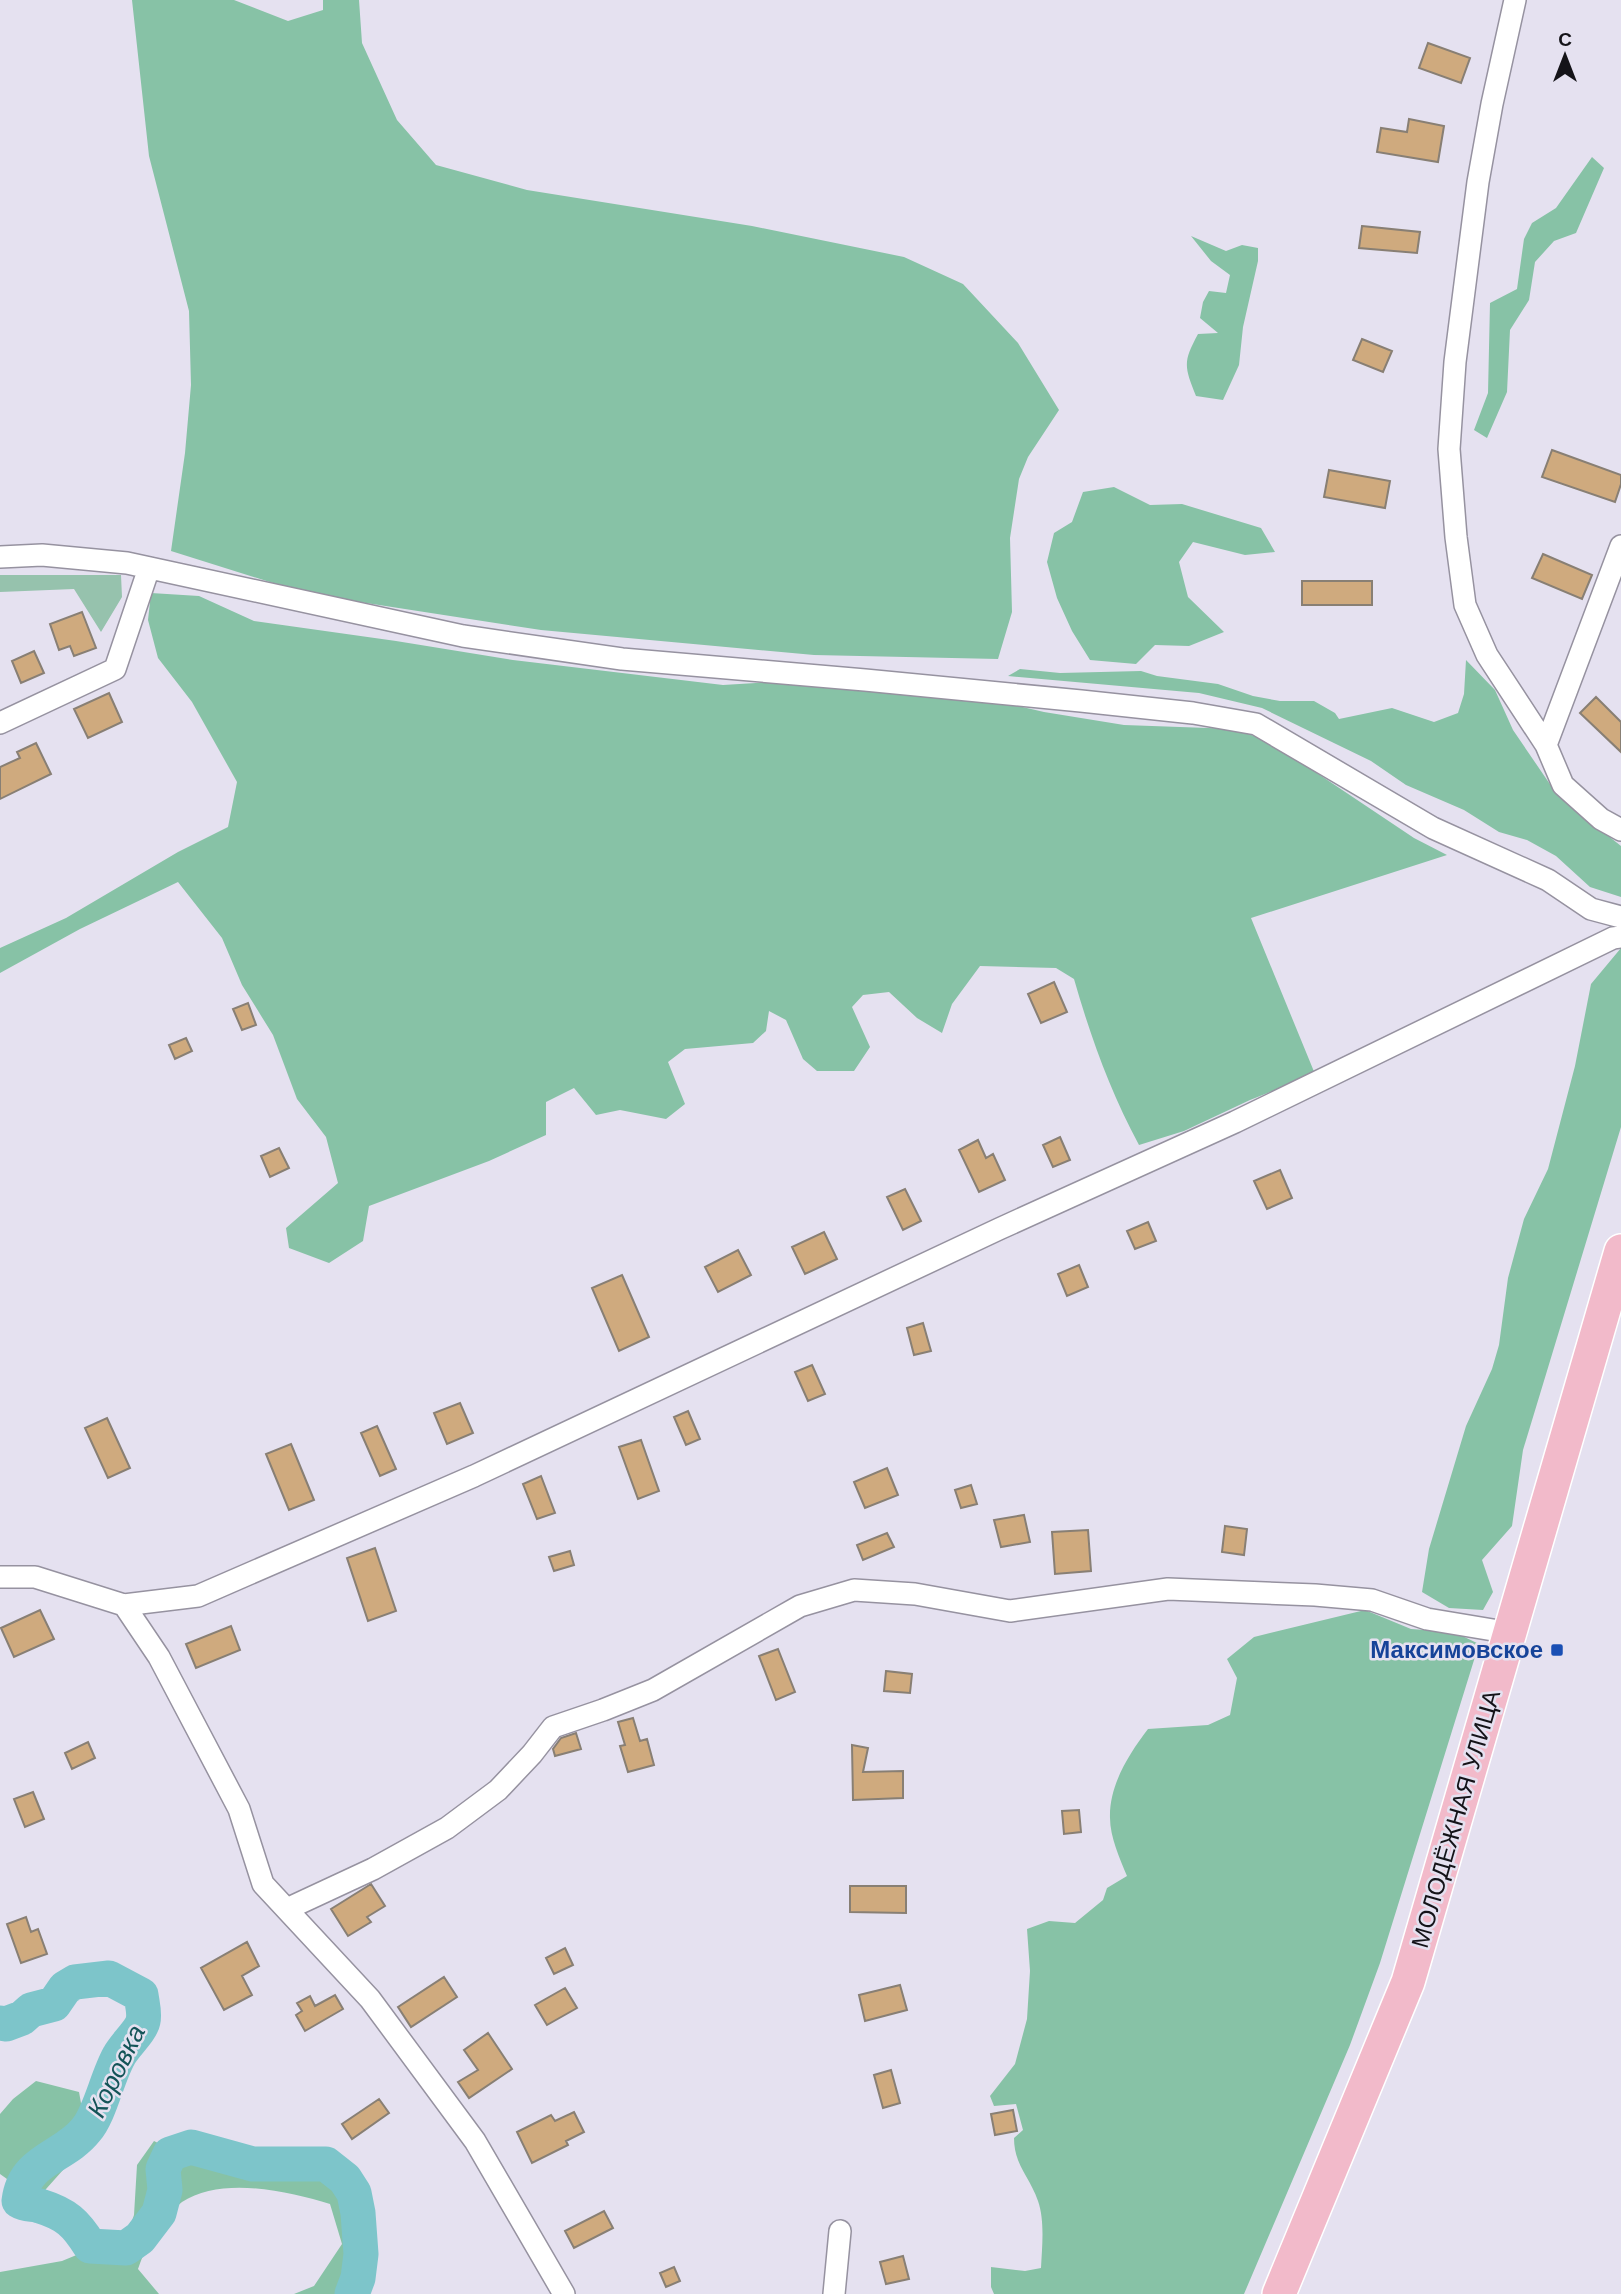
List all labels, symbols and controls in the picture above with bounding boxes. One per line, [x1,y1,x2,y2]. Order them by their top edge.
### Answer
north arrow [1530,21,1600,91]
text: С [1558,28,1572,51]
place label: Максимовское [1370,1636,1543,1664]
marker: Максимовское [1549,1642,1565,1658]
street label: МОЛОДЁЖНАЯ УЛИЦА [1406,1687,1506,1951]
water label: Коровка [81,2020,151,2122]

